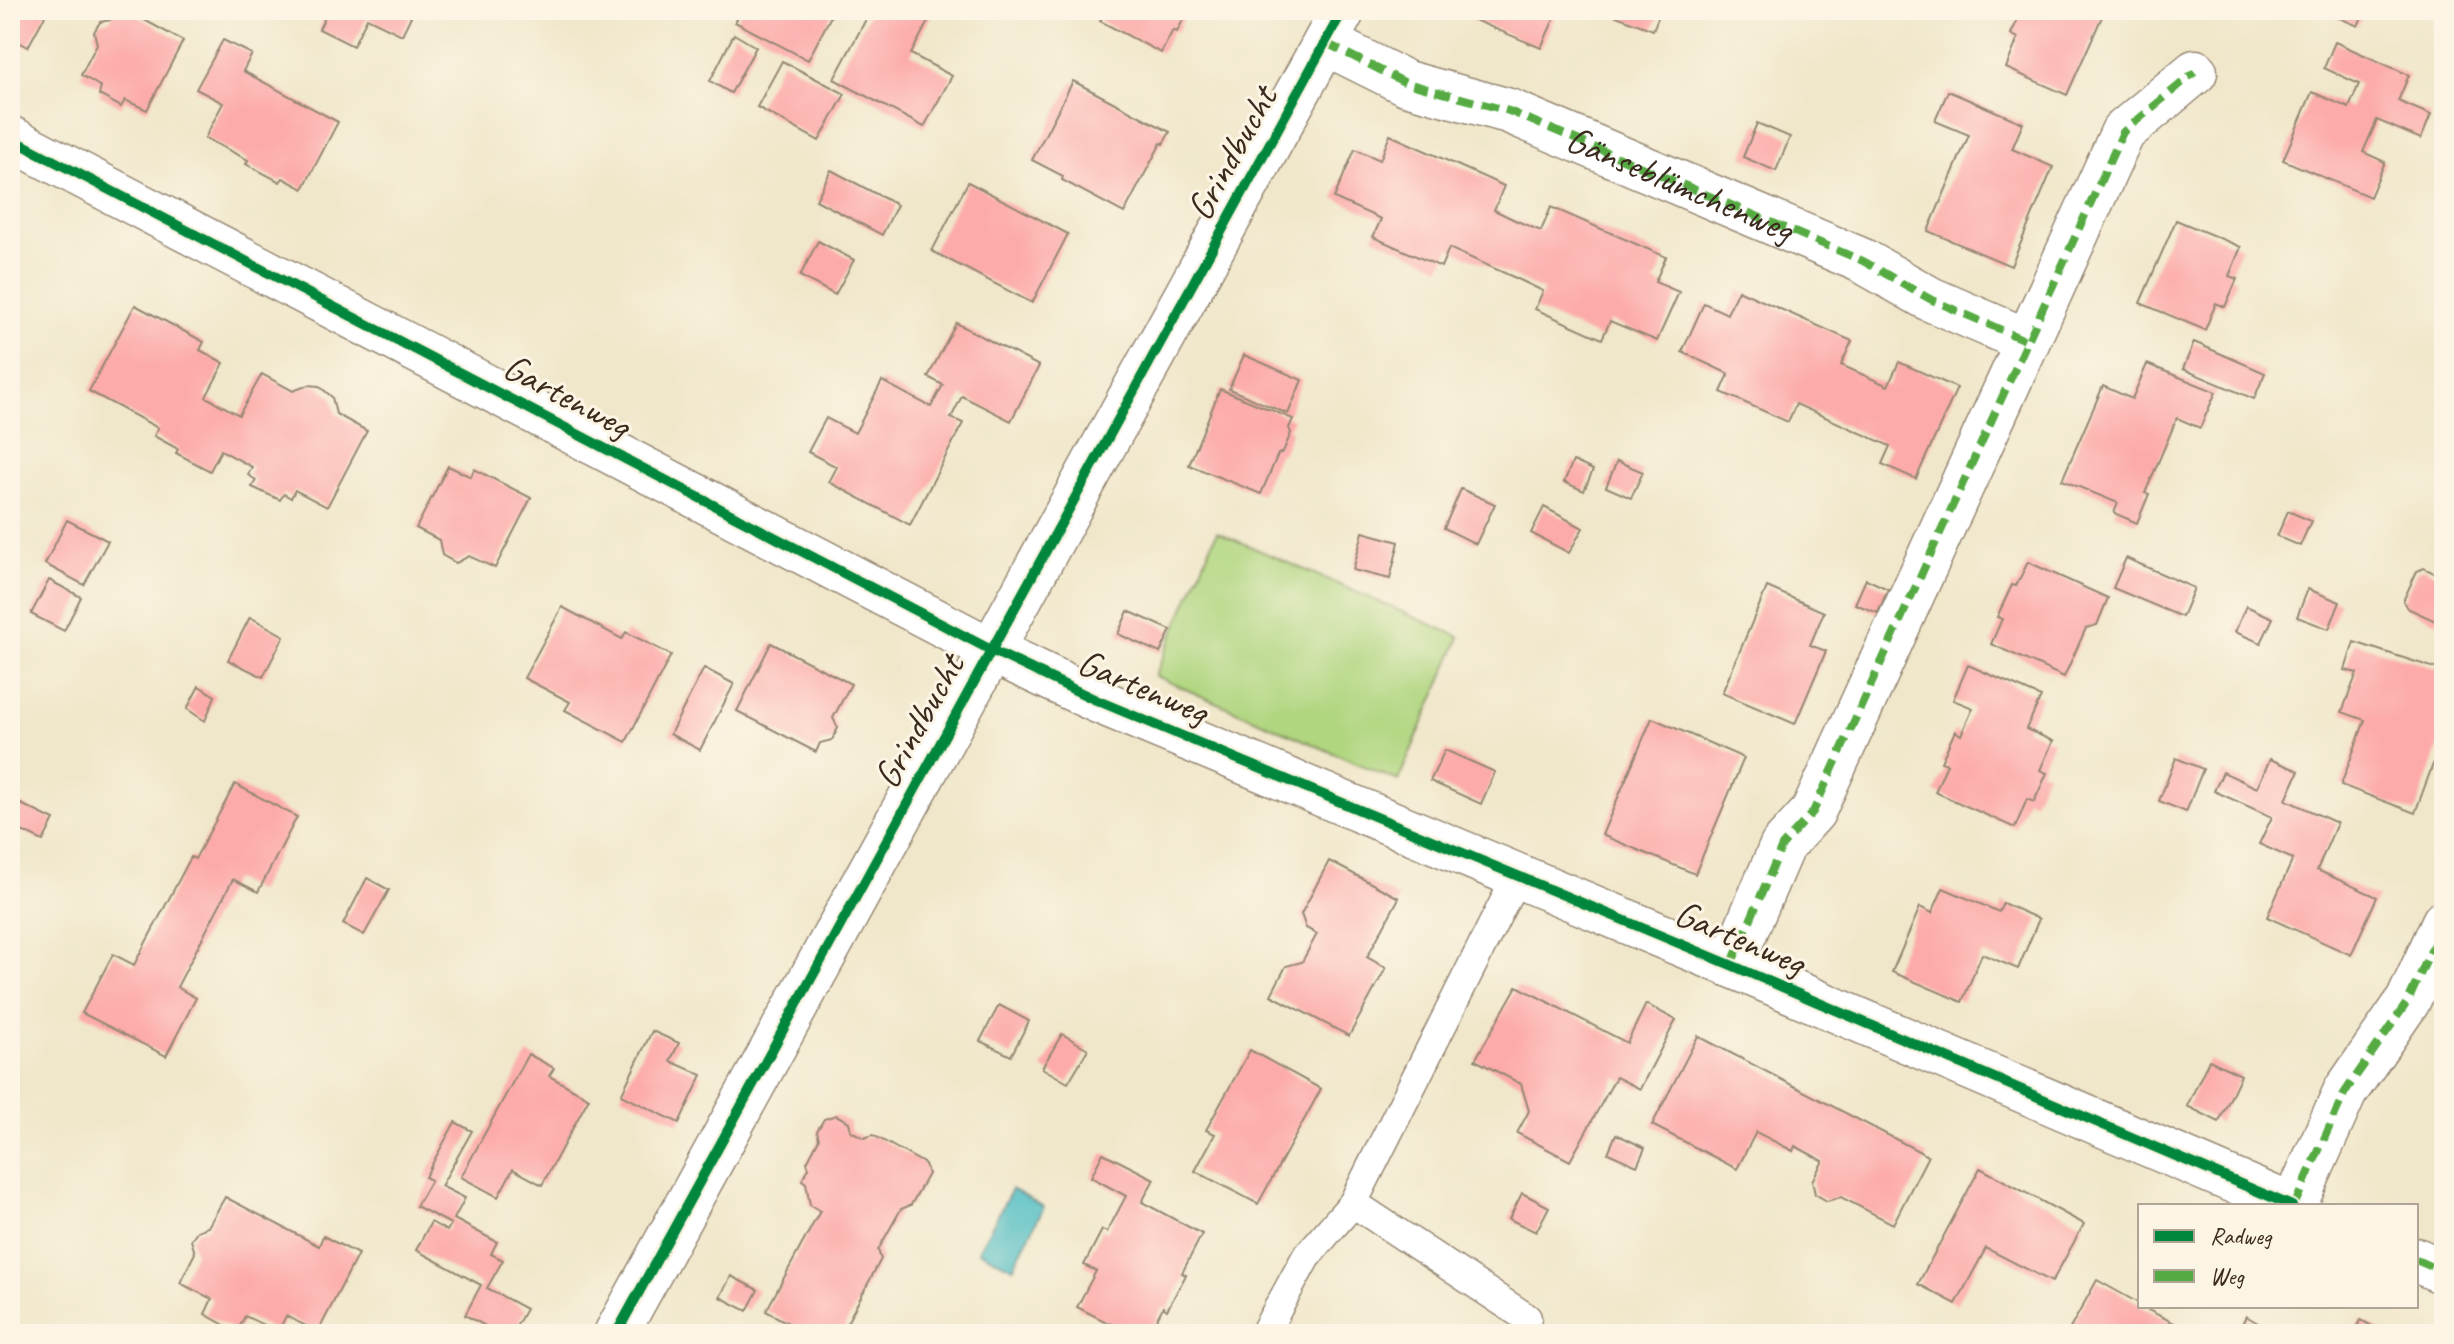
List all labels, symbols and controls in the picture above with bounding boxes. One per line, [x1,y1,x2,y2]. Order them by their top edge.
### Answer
street label: Grindbucht [1176,75,1289,228]
street label: Gänseblümchenweg [1560,115,1803,254]
street label: Gartenweg [496,343,640,449]
street label: Gartenweg [1071,638,1217,736]
street label: Grindbucht [863,643,976,796]
street label: Gartenweg [1668,889,1814,987]
legend [2138,1204,2418,1308]
text: Radweg [2210,1221,2273,1251]
text: Weg [2210,1261,2245,1291]

